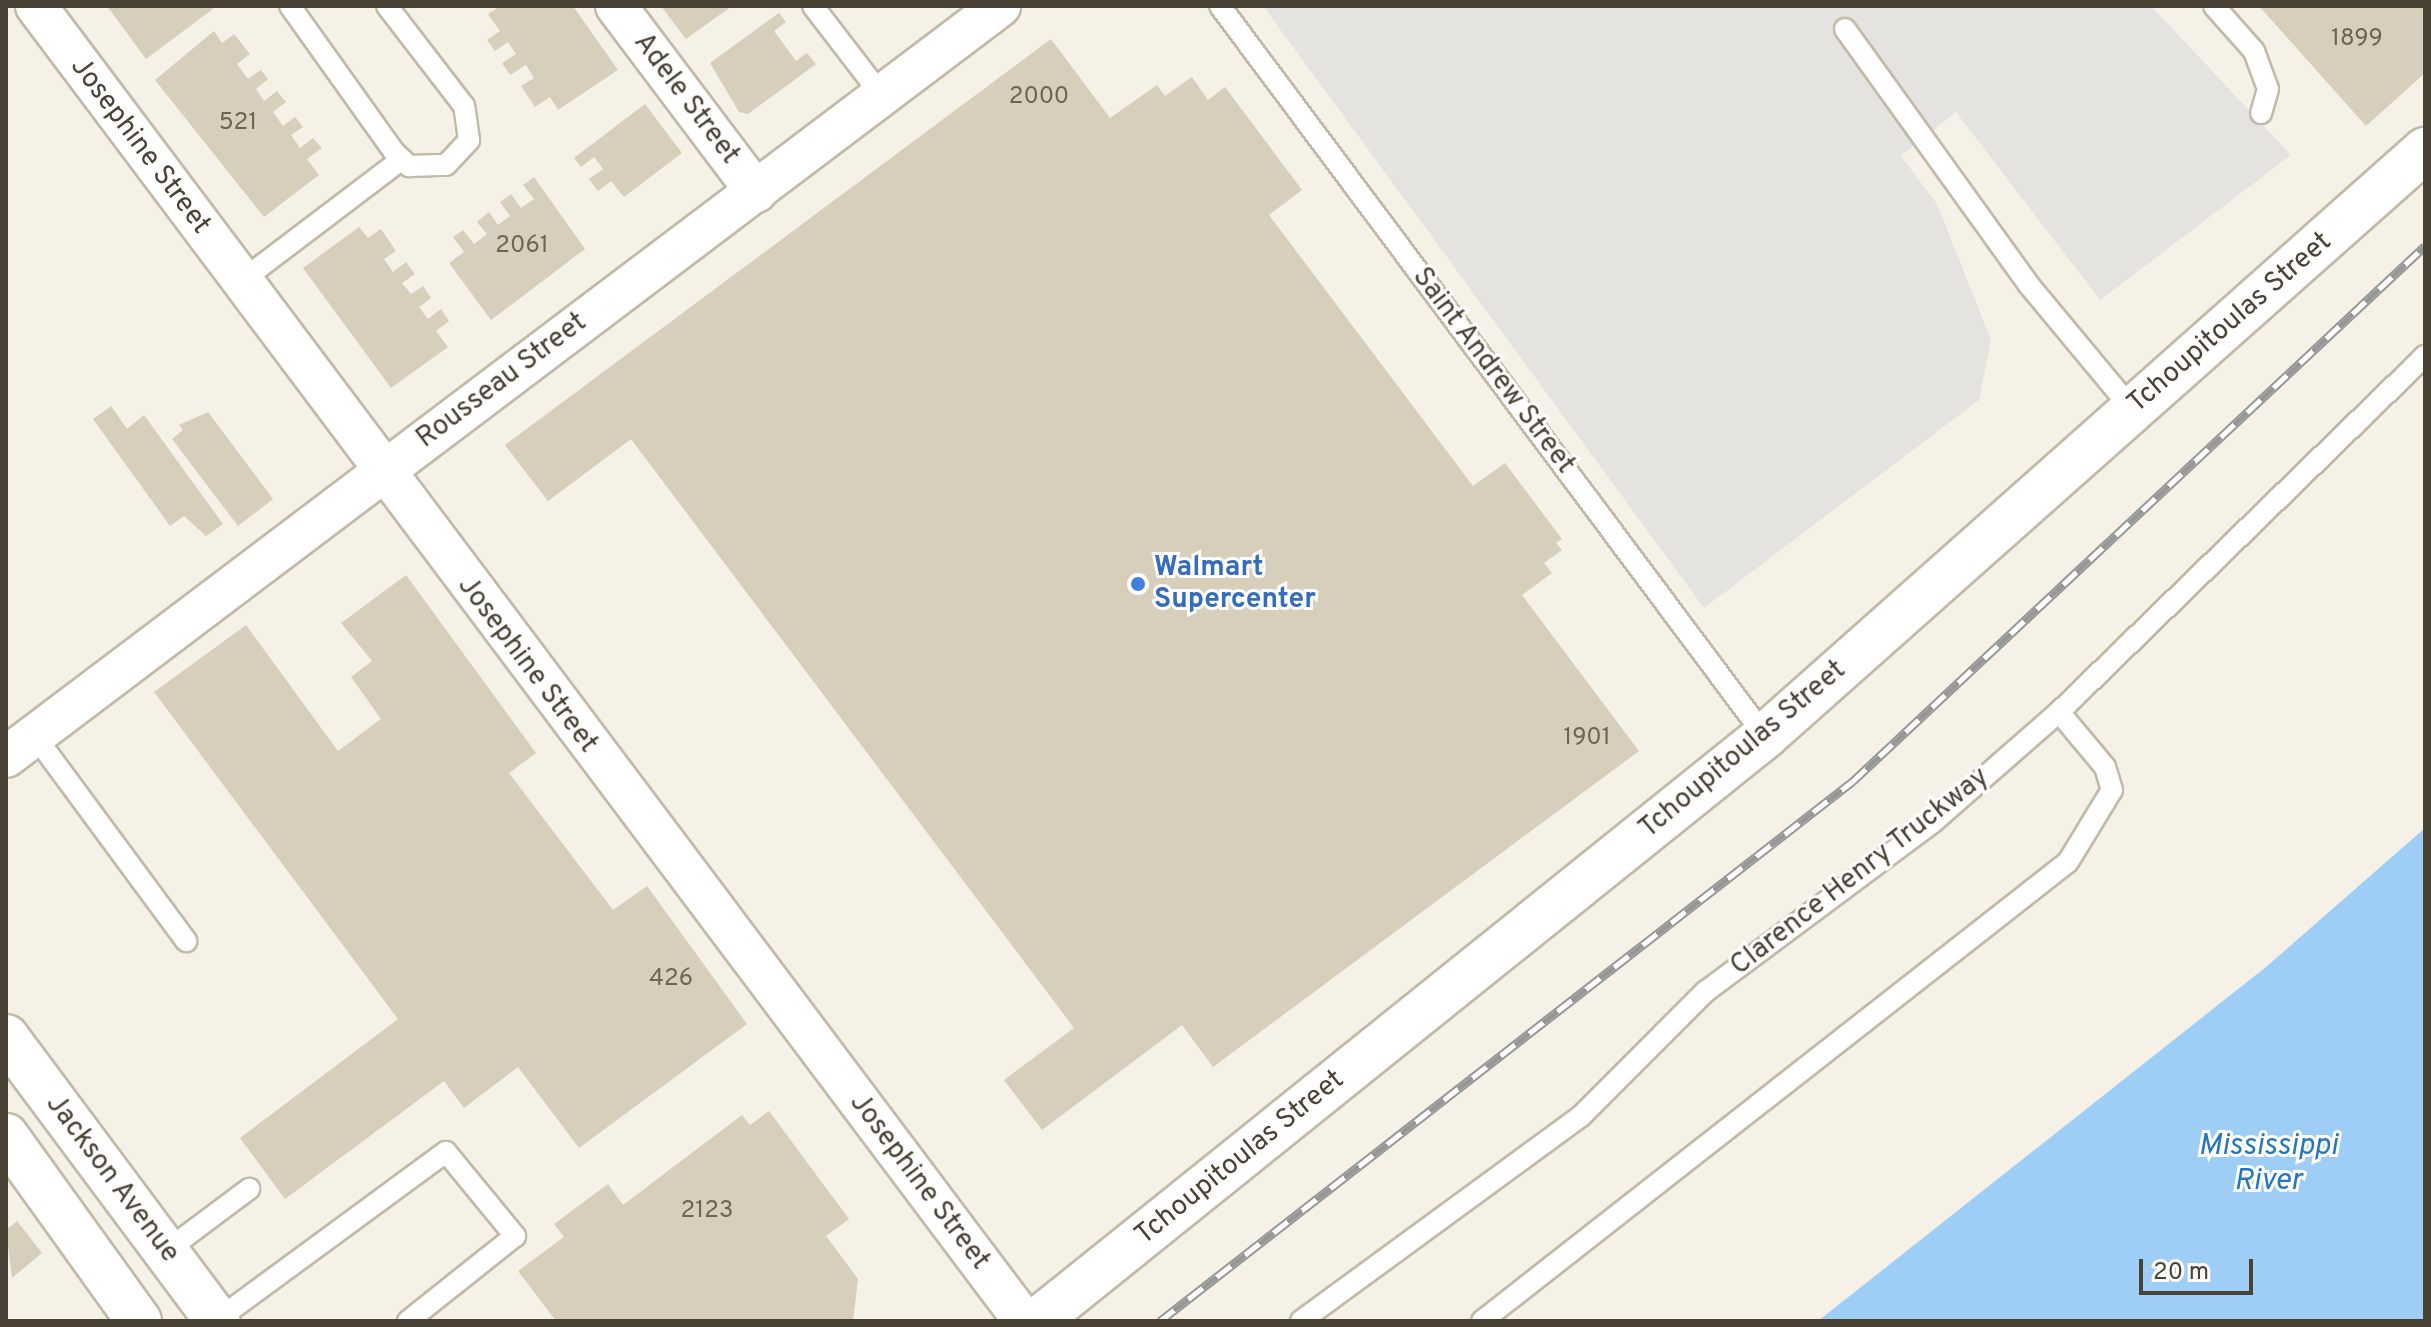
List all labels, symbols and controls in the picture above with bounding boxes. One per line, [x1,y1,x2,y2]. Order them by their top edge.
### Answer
house number: 1899 [2331,26,2383,54]
street label: Adele Street [626,27,746,171]
street label: Josephine Street [63,51,217,241]
house number: 2000 [1009,84,1069,112]
house number: 521 [219,110,257,138]
street label: Tchoupitoulas Street [2121,225,2339,421]
house number: 2061 [495,233,549,261]
street label: Saint Andrew Street [1404,261,1582,481]
street label: Rousseau Street [410,306,594,456]
place label: Walmart Supercenter [1154,551,1316,617]
street label: Josephine Street [450,570,604,760]
marker: Walmart Supercenter [1129,575,1147,593]
street label: Tchoupitoulas Street [1633,654,1853,846]
house number: 1901 [1563,725,1611,753]
street label: Clarence Henry Truckway [1724,760,1996,984]
house number: 426 [649,966,693,994]
street label: Tchoupitoulas Street [1129,1063,1351,1253]
street label: Josephine Street [842,1087,996,1277]
street label: Jackson Avenue [37,1088,187,1270]
water label: Mississippi River [2198,1129,2338,1200]
house number: 2123 [681,1198,733,1226]
scale bar [2143,1243,2257,1293]
text: 20 m [2153,1258,2209,1288]

